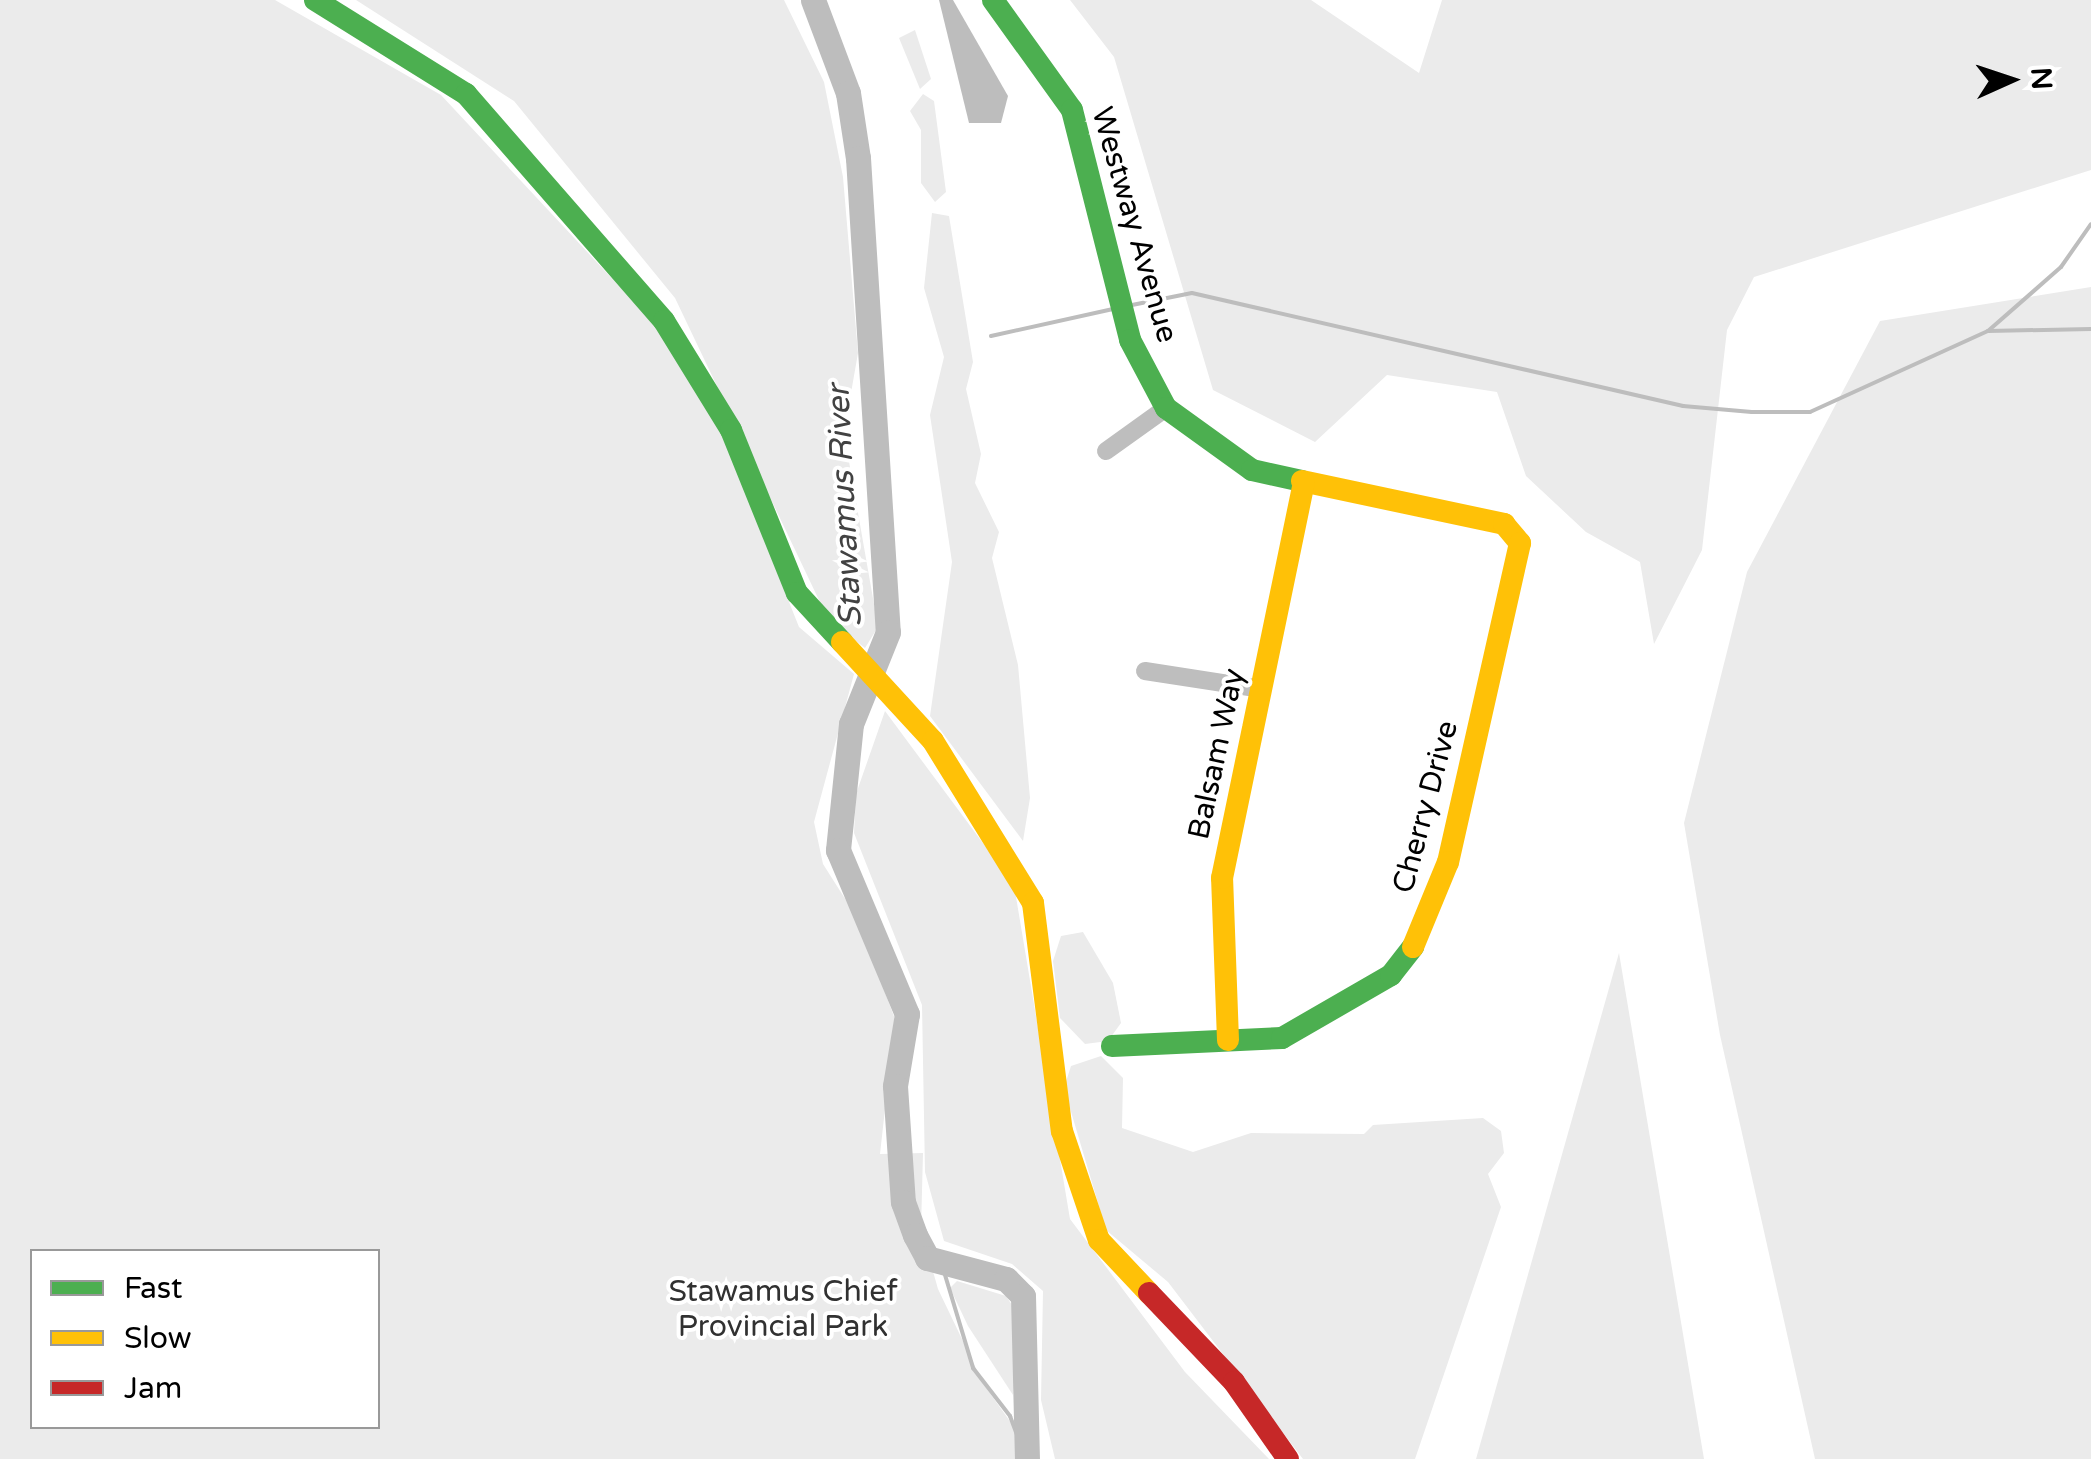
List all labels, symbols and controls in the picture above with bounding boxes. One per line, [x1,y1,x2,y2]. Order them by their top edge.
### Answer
north arrow [1961,30,2061,130]
text: N [2023,66,2059,91]
street label: Westway Avenue [1083,103,1185,347]
water label: Stawamus River [819,384,871,628]
street label: Balsam Way [1181,665,1253,843]
street label: Cherry Drive [1386,717,1466,897]
legend [30,1249,380,1429]
text: Fast [124,1270,183,1307]
park label: Stawamus Chief Provincial Park [668,1274,898,1344]
text: Slow [124,1320,192,1357]
text: Jam [124,1370,182,1407]

